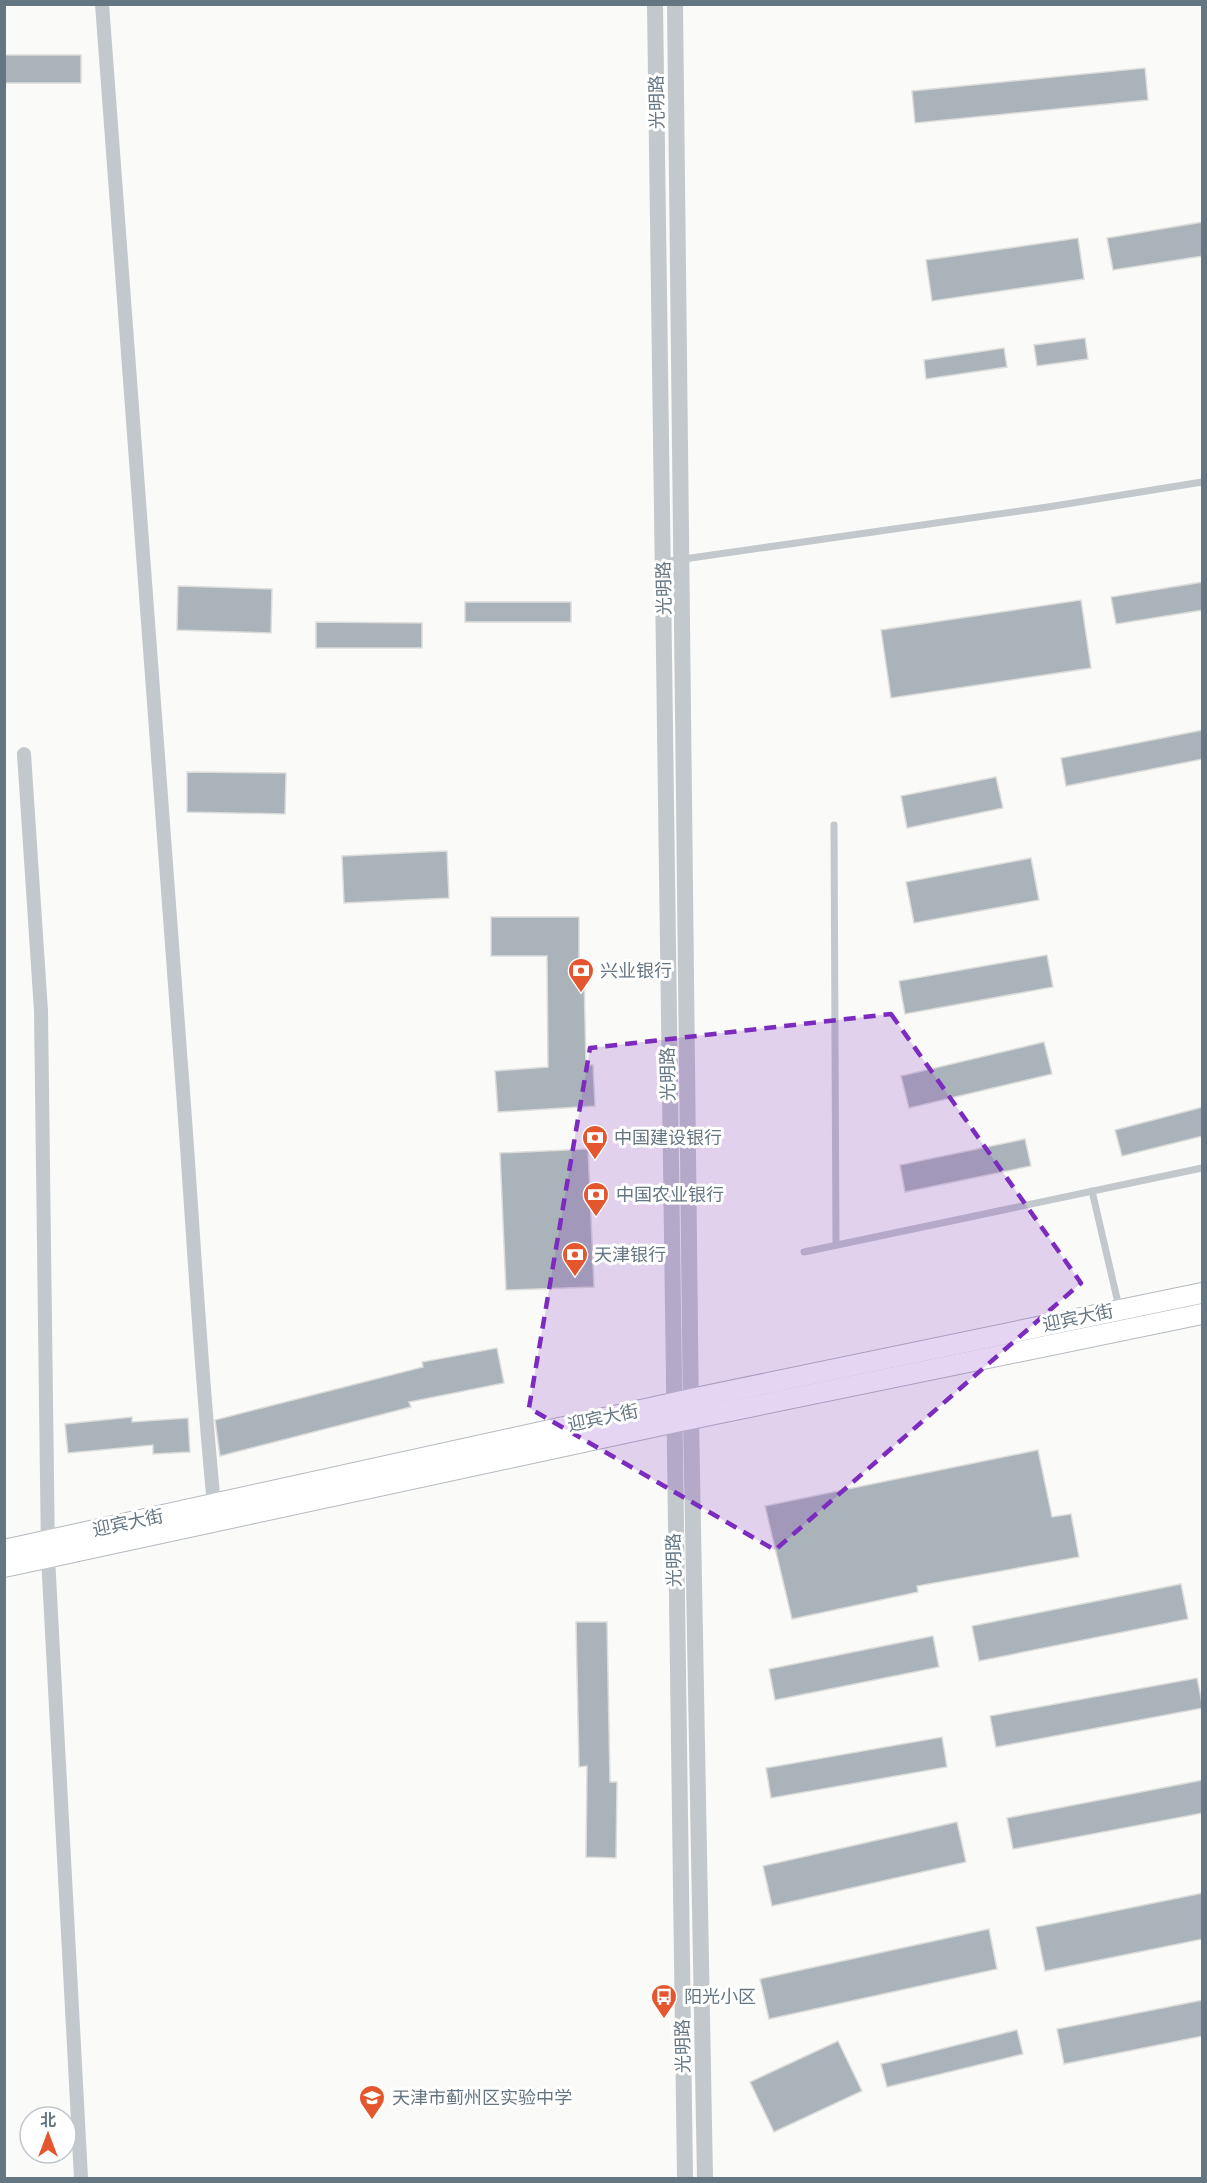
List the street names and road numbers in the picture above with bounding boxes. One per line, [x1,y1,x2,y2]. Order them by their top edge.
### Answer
street label: 光明路 [644,75,670,129]
street label: 光明路 [651,561,677,615]
street label: 光明路 [655,1047,681,1101]
street label: 迎宾大街 [1040,1298,1116,1338]
street label: 迎宾大街 [565,1398,641,1438]
street label: 迎宾大街 [90,1503,166,1543]
street label: 光明路 [661,1533,687,1587]
street label: 光明路 [670,2019,696,2073]

